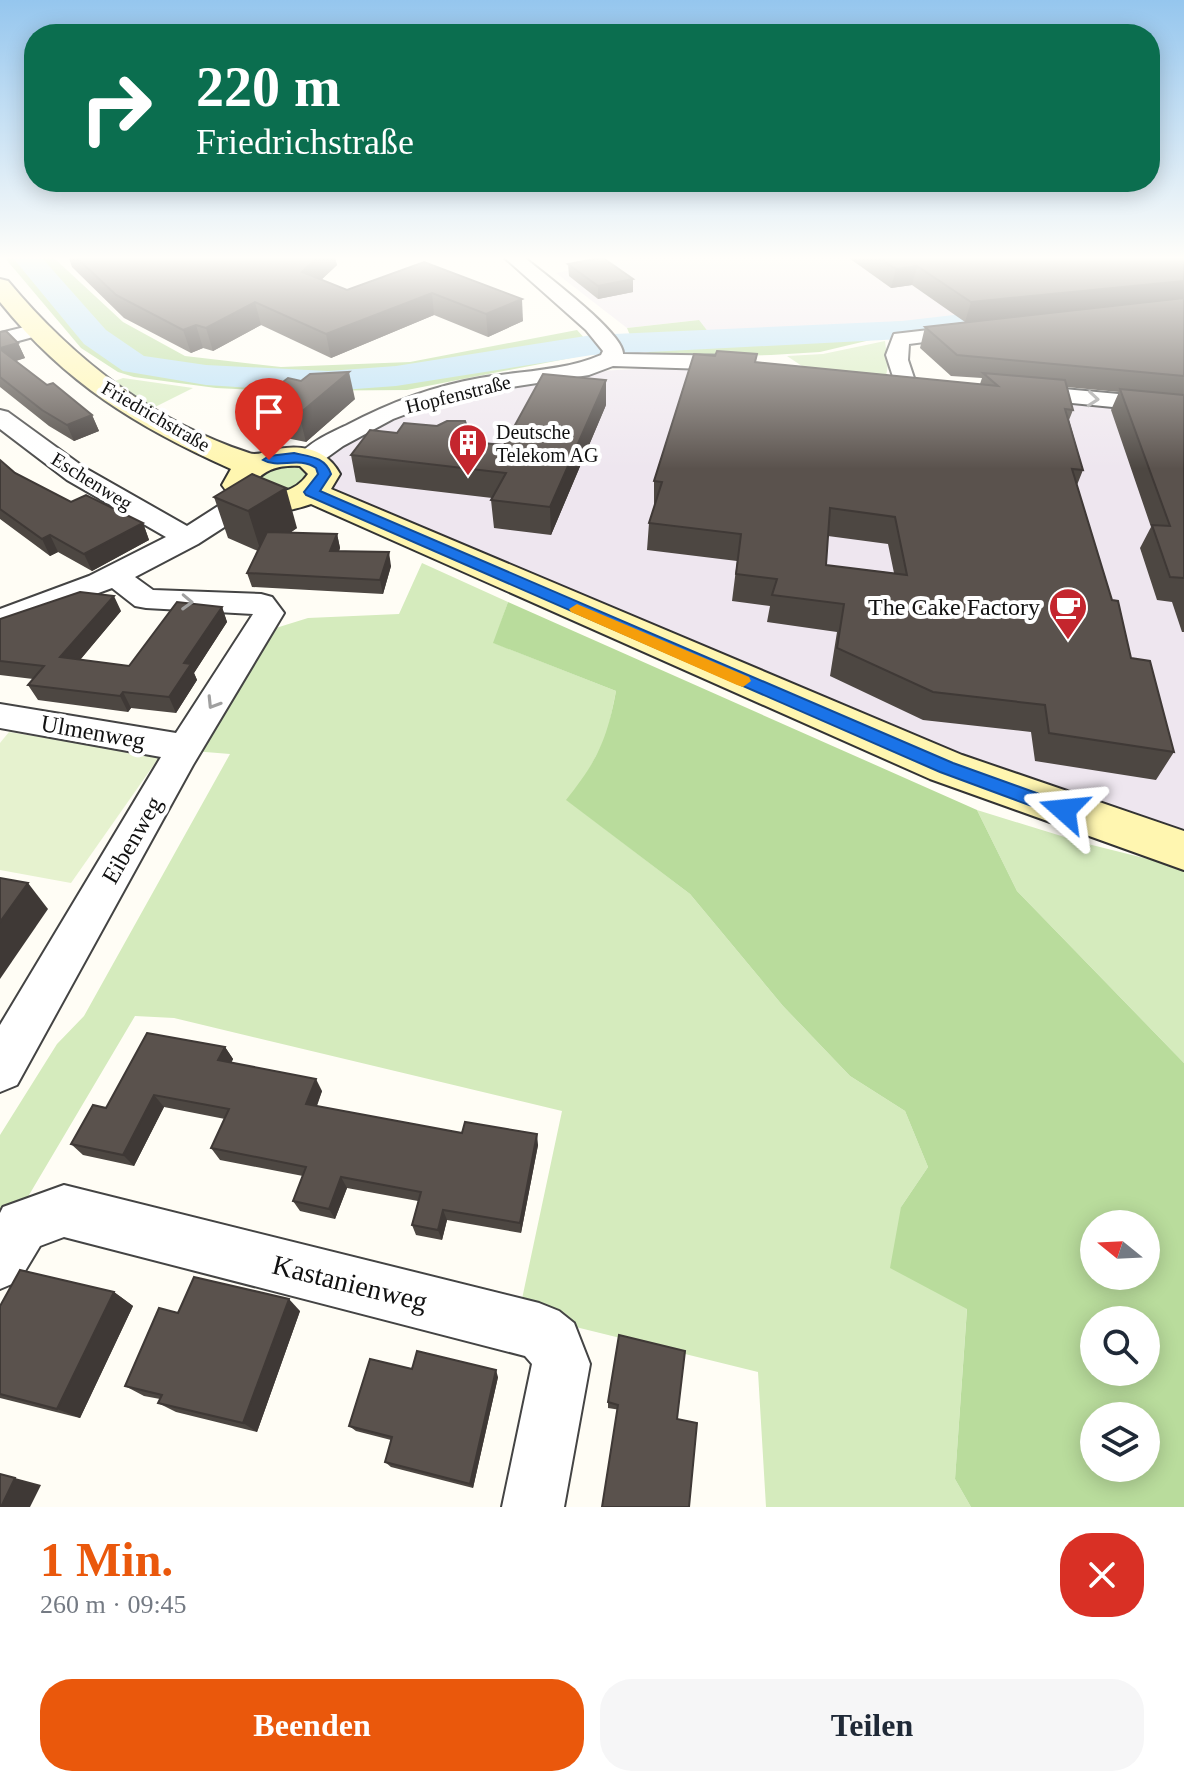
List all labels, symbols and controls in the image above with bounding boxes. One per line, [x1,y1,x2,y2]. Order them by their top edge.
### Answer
icon: right [64,56,168,160]
text: 220 m [196,56,341,118]
text: Friedrichstraße [196,122,414,162]
street label: Hopfenstraße [403,370,513,419]
street label: Friedrichstraße [98,376,214,456]
pin [235,378,303,460]
icon: arrive [247,390,291,434]
one-way arrow [1087,390,1100,407]
place label: Deutsche Telekom AG [496,421,598,466]
building icon: Deutsche Telekom AG [447,422,489,477]
street label: Eschenweg [47,448,136,515]
cafe icon: The Cake Factory [1047,586,1089,641]
one-way arrow [181,593,194,610]
place label: The Cake Factory [868,594,1040,620]
one-way arrow [207,694,223,709]
street label: Ulmenweg [39,710,147,754]
position arrow [1022,768,1106,852]
street label: Eibenweg [97,792,167,888]
north arrow [1080,1210,1160,1290]
map controls [1080,1210,1160,1482]
street label: Kastanienweg [269,1249,431,1317]
button: search [1080,1306,1160,1386]
button: layers [1080,1402,1160,1482]
text: 1 Min. [40,1533,173,1586]
button: close [1060,1533,1144,1617]
text: 260 m · 09:45 [40,1590,187,1619]
button: Beenden [40,1679,584,1771]
button: Teilen [600,1679,1144,1771]

